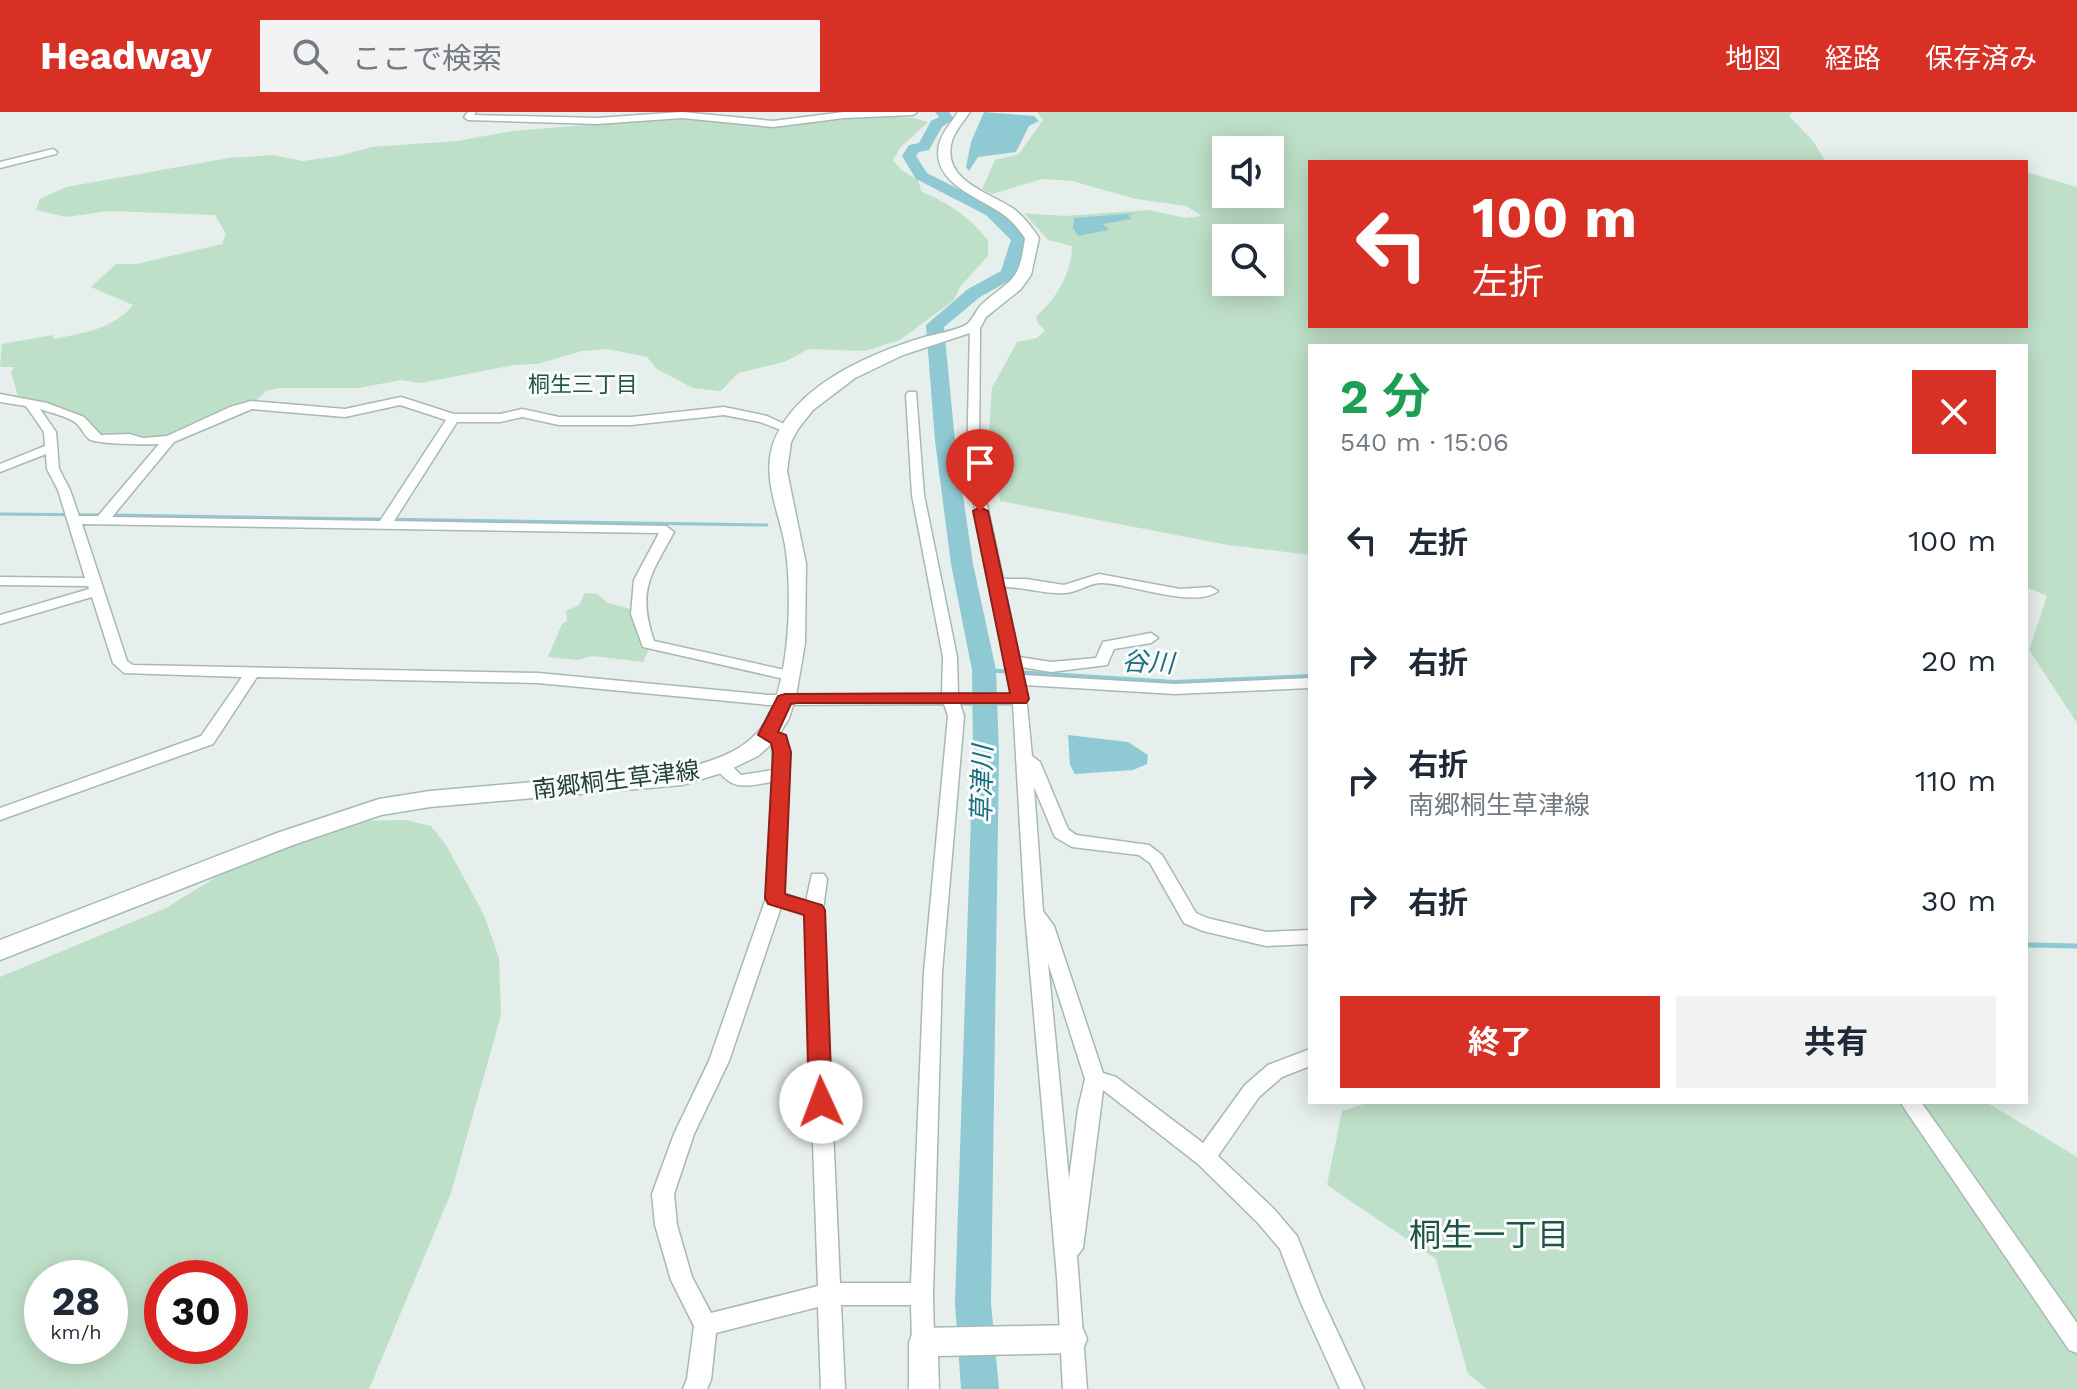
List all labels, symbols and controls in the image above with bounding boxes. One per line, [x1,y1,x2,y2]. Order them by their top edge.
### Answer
search box [260,20,820,92]
text: Headway [40,34,212,78]
icon: search [288,34,332,78]
text: ここで検索 [352,41,502,76]
text: 地図 [1725,42,1781,75]
text: 経路 [1825,42,1881,75]
text: 保存済み [1925,42,2037,75]
map controls [1212,136,1284,296]
button: sound [1212,136,1284,208]
text: 100 m [1472,185,1637,251]
icon: left [1340,192,1444,296]
button: search [1212,224,1284,296]
text: 左折 [1472,261,1544,303]
text: 2 分 [1340,368,1430,425]
button: close [1912,370,1996,454]
district label: 桐生三丁目 [528,372,638,397]
text: 540 m · 15:06 [1340,427,1509,457]
pin [946,429,1014,511]
icon: arrive [958,441,1002,485]
icon: left [1340,518,1384,562]
text: 100 m [1908,523,1996,558]
text: 左折 [1408,525,1468,560]
icon: right [1340,638,1384,682]
text: 20 m [1921,643,1996,678]
text: 右折 [1408,645,1468,680]
water label: 谷川 [1121,646,1178,678]
water label: 草津川 [966,742,998,823]
text: 右折 [1408,747,1468,782]
street label: 南郷桐生草津線 [531,756,701,804]
icon: right [1340,758,1384,802]
text: 110 m [1915,763,1996,798]
text: 南郷桐生草津線 [1408,790,1590,820]
icon: right [1340,878,1384,922]
text: 30 m [1921,883,1996,918]
text: 右折 [1408,885,1468,920]
button: 終了 [1340,996,1660,1088]
button: 共有 [1676,996,1996,1088]
position arrow [779,1060,863,1144]
district label: 桐生一丁目 [1409,1216,1569,1254]
speed limit sign: 30 [144,1260,248,1364]
text: 28 [52,1278,100,1325]
text: km/h [50,1320,102,1344]

